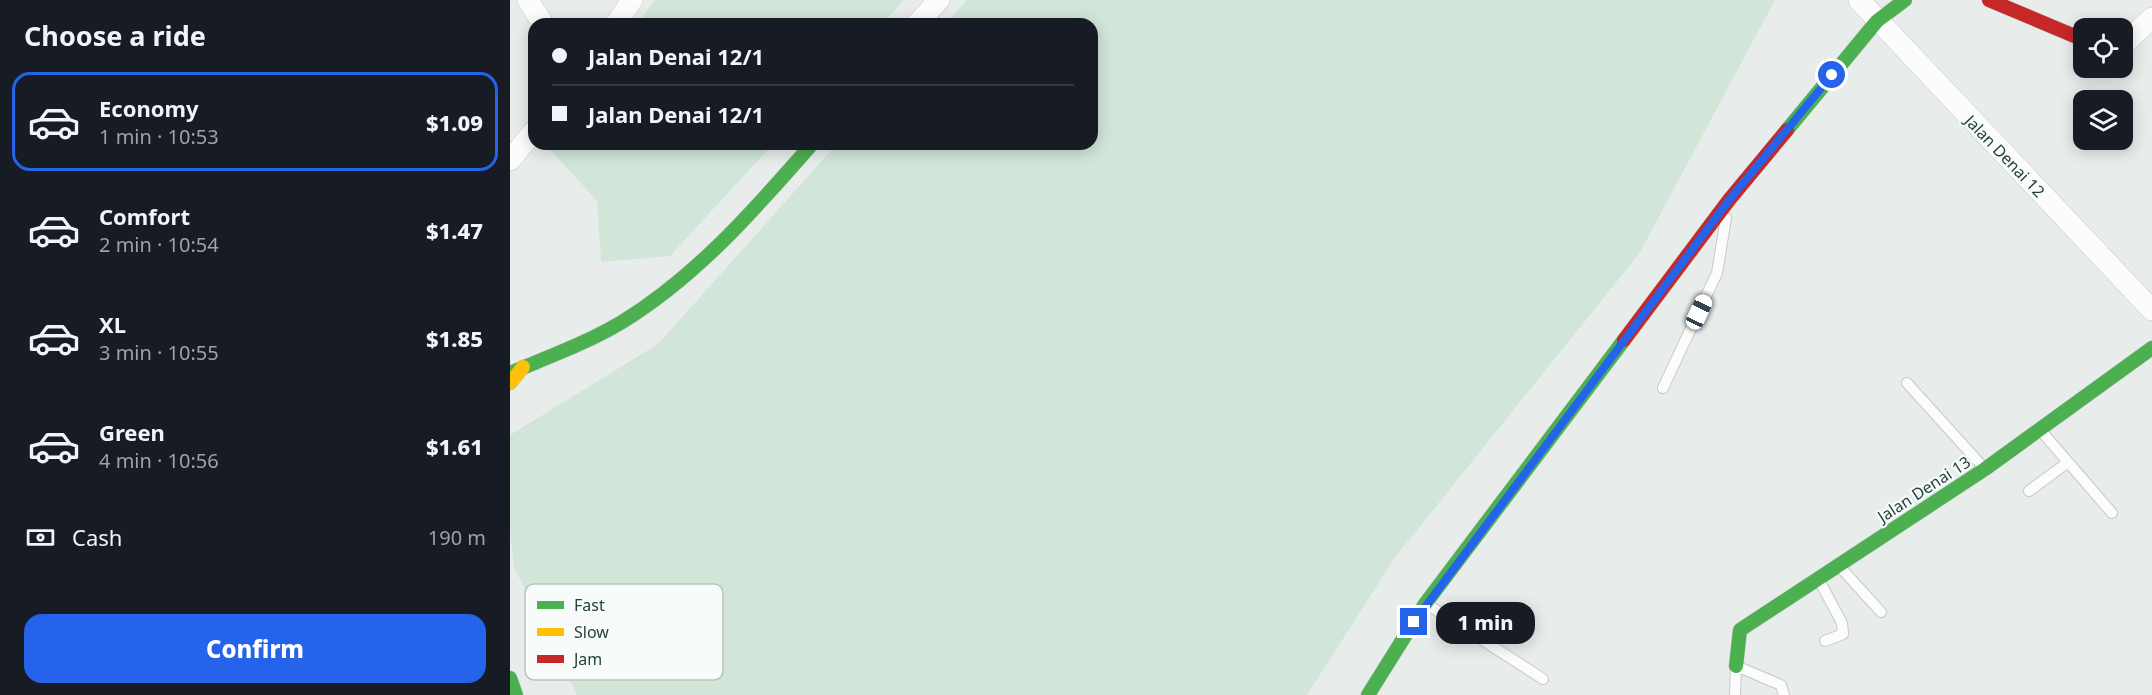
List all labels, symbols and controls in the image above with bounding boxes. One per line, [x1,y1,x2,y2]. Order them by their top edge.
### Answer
text: Choose a ride [24,17,206,54]
map controls [2073,18,2133,150]
button: locate [2073,18,2133,78]
text: Jalan Denai 12/1 [588,41,764,71]
route start [1818,61,1845,88]
button: layers [2073,90,2133,150]
text: Economy [99,93,198,123]
icon: car [27,95,81,149]
text: Jalan Denai 12/1 [588,99,764,129]
text: $1.09 [426,107,483,137]
street label: Jalan Denai 12 [1959,109,2050,202]
text: 1 min · 10:53 [99,123,219,150]
text: Comfort [99,201,190,231]
icon: car [27,203,81,257]
text: $1.47 [426,215,483,245]
text: 2 min · 10:54 [99,231,219,258]
car [1683,292,1715,332]
text: XL [99,309,126,339]
icon: car [27,311,81,365]
text: $1.85 [426,323,483,353]
text: 3 min · 10:55 [99,339,219,366]
text: Green [99,417,165,447]
icon: car [27,419,81,473]
text: $1.61 [426,431,483,461]
text: 4 min · 10:56 [99,447,219,474]
street label: Jalan Denai 13 [1872,451,1975,528]
icon: cash [24,521,57,554]
text: Cash [72,522,122,552]
text: 190 m [428,524,486,551]
legend [525,584,723,680]
text: Fast [574,594,605,616]
callout: 1 min [1435,601,1534,643]
route end [1400,608,1427,635]
text: 1 min [1458,609,1513,636]
button: Confirm [24,614,486,683]
text: Slow [574,621,609,643]
text: Jam [572,648,602,670]

